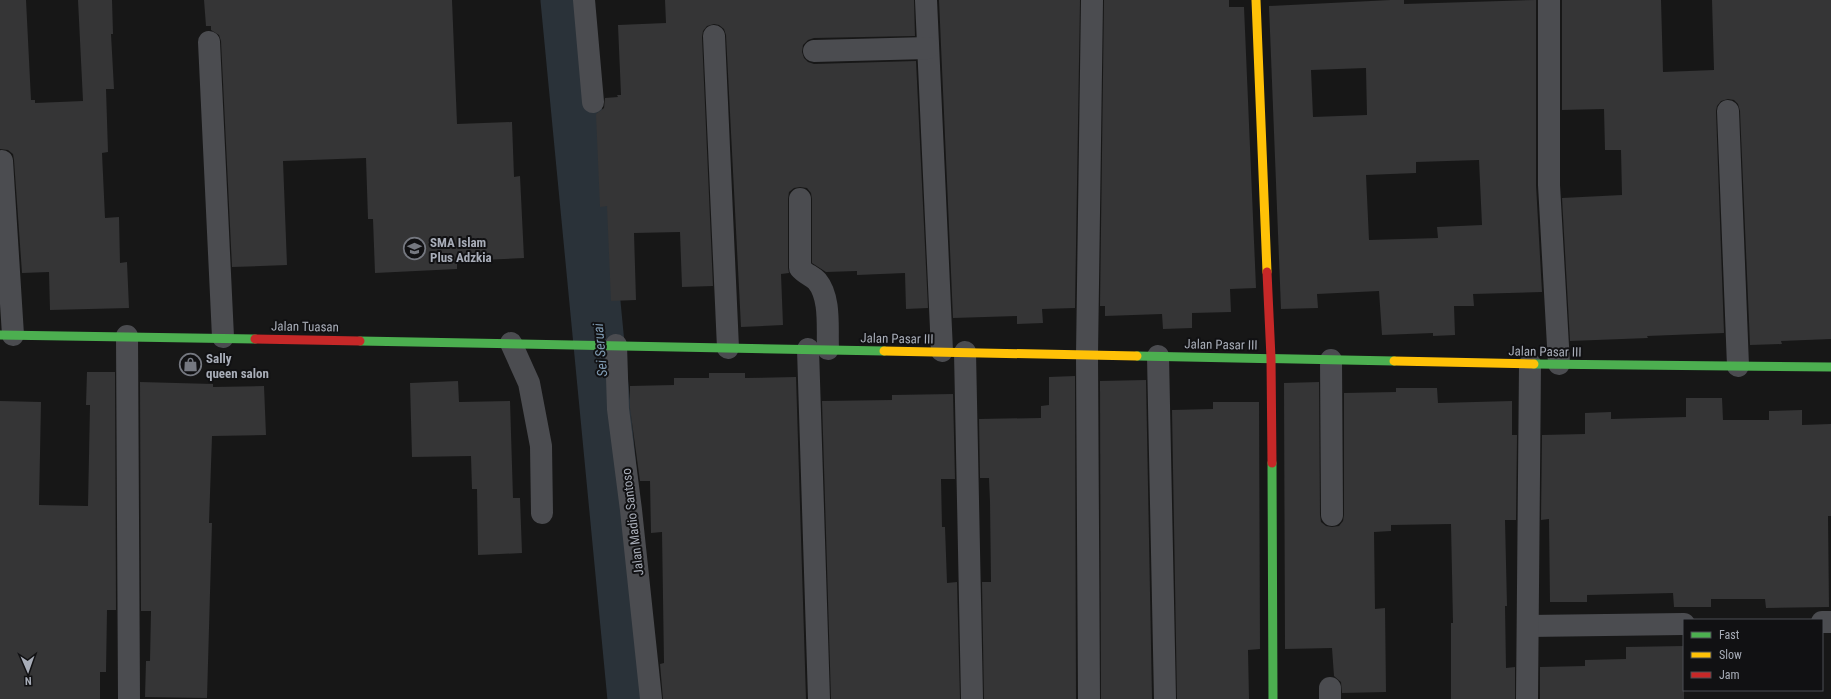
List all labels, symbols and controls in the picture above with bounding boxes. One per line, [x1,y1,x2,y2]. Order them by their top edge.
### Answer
place label: SMA Islam Plus Adzkia [430,235,492,265]
school or university icon: SMA Islam Plus Adzkia [402,236,428,262]
street label: Jalan Tuasan [271,318,339,335]
water label: Sei Seruai [590,322,610,377]
street label: Jalan Pasar III [860,330,934,347]
street label: Jalan Pasar III [1184,336,1258,353]
street label: Jalan Pasar III [1508,343,1582,360]
place label: Sally queen salon [206,351,269,381]
shop icon: Sally queen salon [177,352,203,378]
street label: Jalan Madio Santoso [618,467,647,576]
legend [1683,619,1823,691]
text: Fast [1719,628,1740,642]
text: Slow [1719,648,1742,662]
north arrow [8,651,48,691]
text: Jam [1719,668,1740,682]
text: N [24,674,32,687]

